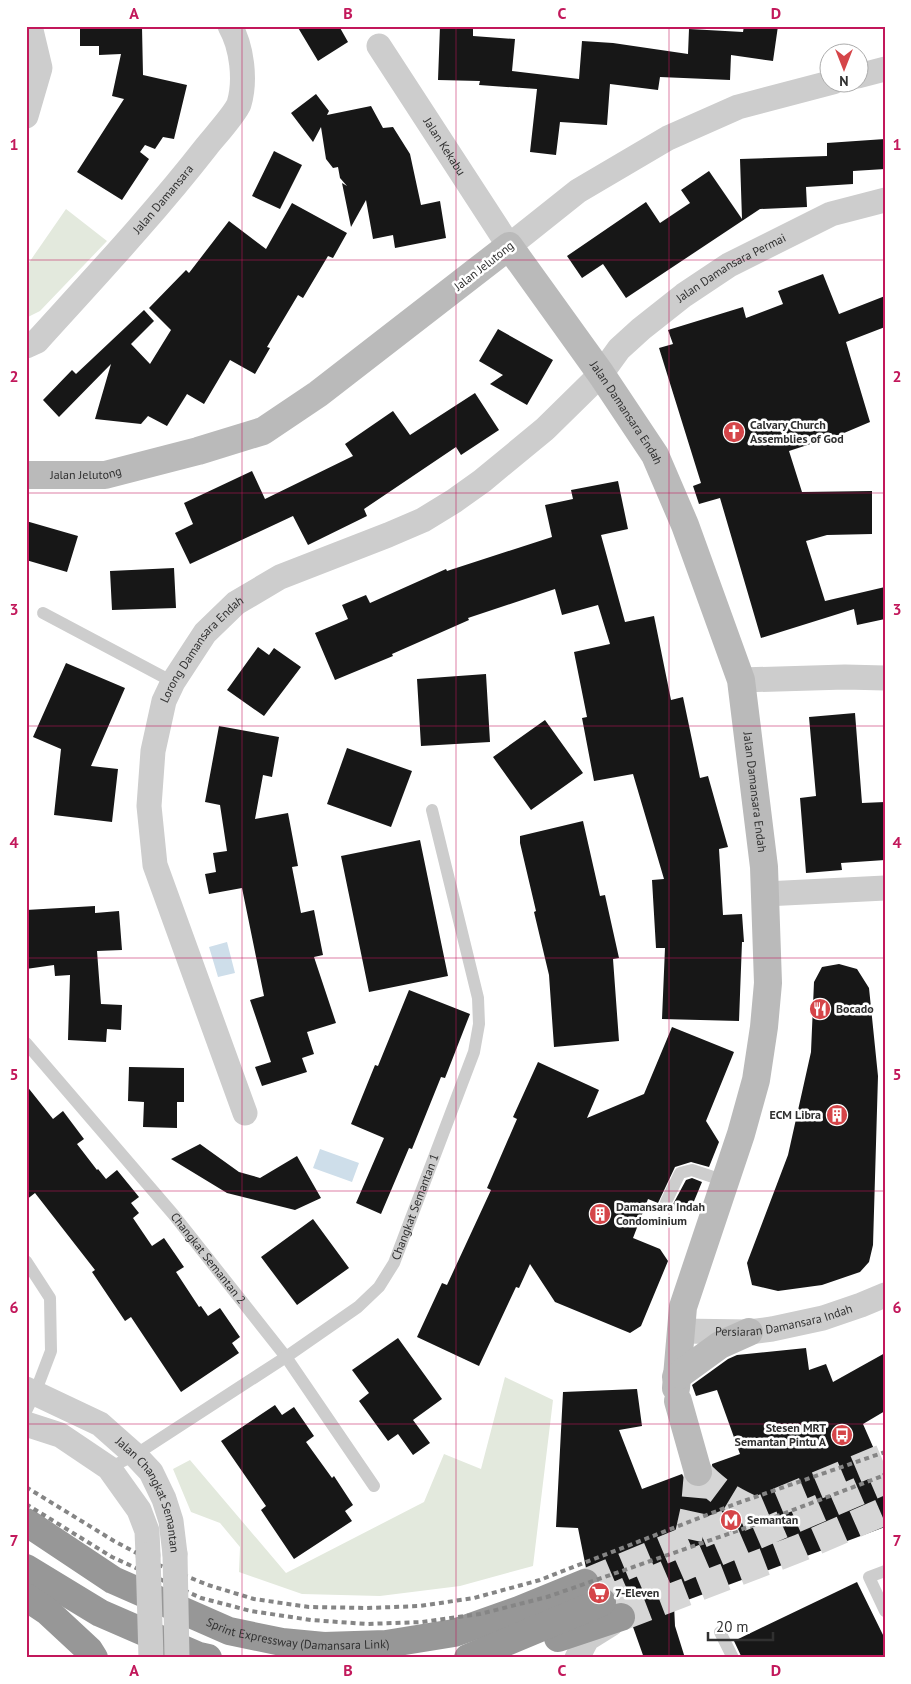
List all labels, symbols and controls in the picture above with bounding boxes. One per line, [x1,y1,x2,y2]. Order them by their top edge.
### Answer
text: A [129,3,139,23]
text: B [343,3,353,23]
text: C [558,3,567,23]
text: D [771,3,781,23]
north arrow [818,42,868,92]
text: N [839,72,849,90]
street label: Jalan Kekabu [420,114,469,178]
text: 1 [9,134,19,154]
text: 1 [892,134,902,154]
street label: Jalan Damansara [129,161,196,237]
street label: Jalan Damansara Permai [672,230,788,306]
street label: Jalan Jelutong [450,238,517,294]
street label: Jalan Damansara Endah [586,357,666,467]
text: 2 [9,366,19,386]
text: 2 [892,366,902,386]
place label: Calvary Church Assemblies of God [750,417,844,446]
church icon: Calvary Church Assemblies of God [722,420,746,444]
street label: Jalan Jelutong [49,463,123,482]
street label: Lorong Damansara Endah [156,592,246,705]
text: 3 [9,599,19,619]
text: 3 [892,599,902,619]
street label: Jalan Damansara Endah [740,730,770,853]
text: 4 [9,832,19,852]
text: 4 [892,832,902,852]
restaurant icon: Bocado [808,997,832,1021]
place label: Bocado [836,1001,874,1016]
text: 5 [9,1064,19,1084]
text: 5 [892,1064,902,1084]
building icon: ECM Libra [825,1103,849,1127]
place label: ECM Libra [769,1107,821,1122]
street label: Changkat Semantan 1 [388,1151,442,1262]
place label: Damansara Indah Condominium [616,1199,705,1228]
building icon: Damansara Indah Condominium [588,1202,612,1226]
street label: Changkat Semantan 2 [168,1209,249,1307]
text: 6 [9,1297,19,1317]
text: 6 [892,1297,902,1317]
street label: Persiaran Damansara Indah [715,1301,854,1339]
place label: Stesen MRT Semantan Pintu A [735,1420,827,1449]
bus stop icon: Stesen MRT Semantan Pintu A [830,1423,854,1447]
street label: Jalan Changkat Semantan [112,1433,183,1553]
metro station icon: Semantan [719,1508,743,1532]
place label: Semantan [747,1512,798,1527]
text: 7 [9,1530,19,1550]
text: 7 [892,1530,902,1550]
supermarket icon: 7-Eleven [587,1581,611,1605]
place label: 7-Eleven [615,1585,659,1600]
scale bar [708,1609,774,1641]
street label: Sprint Expressway (Damansara Link) [204,1614,390,1653]
text: 20 m [716,1617,749,1636]
text: A [129,1660,139,1680]
text: B [343,1660,353,1680]
text: C [558,1660,567,1680]
text: D [771,1660,781,1680]

